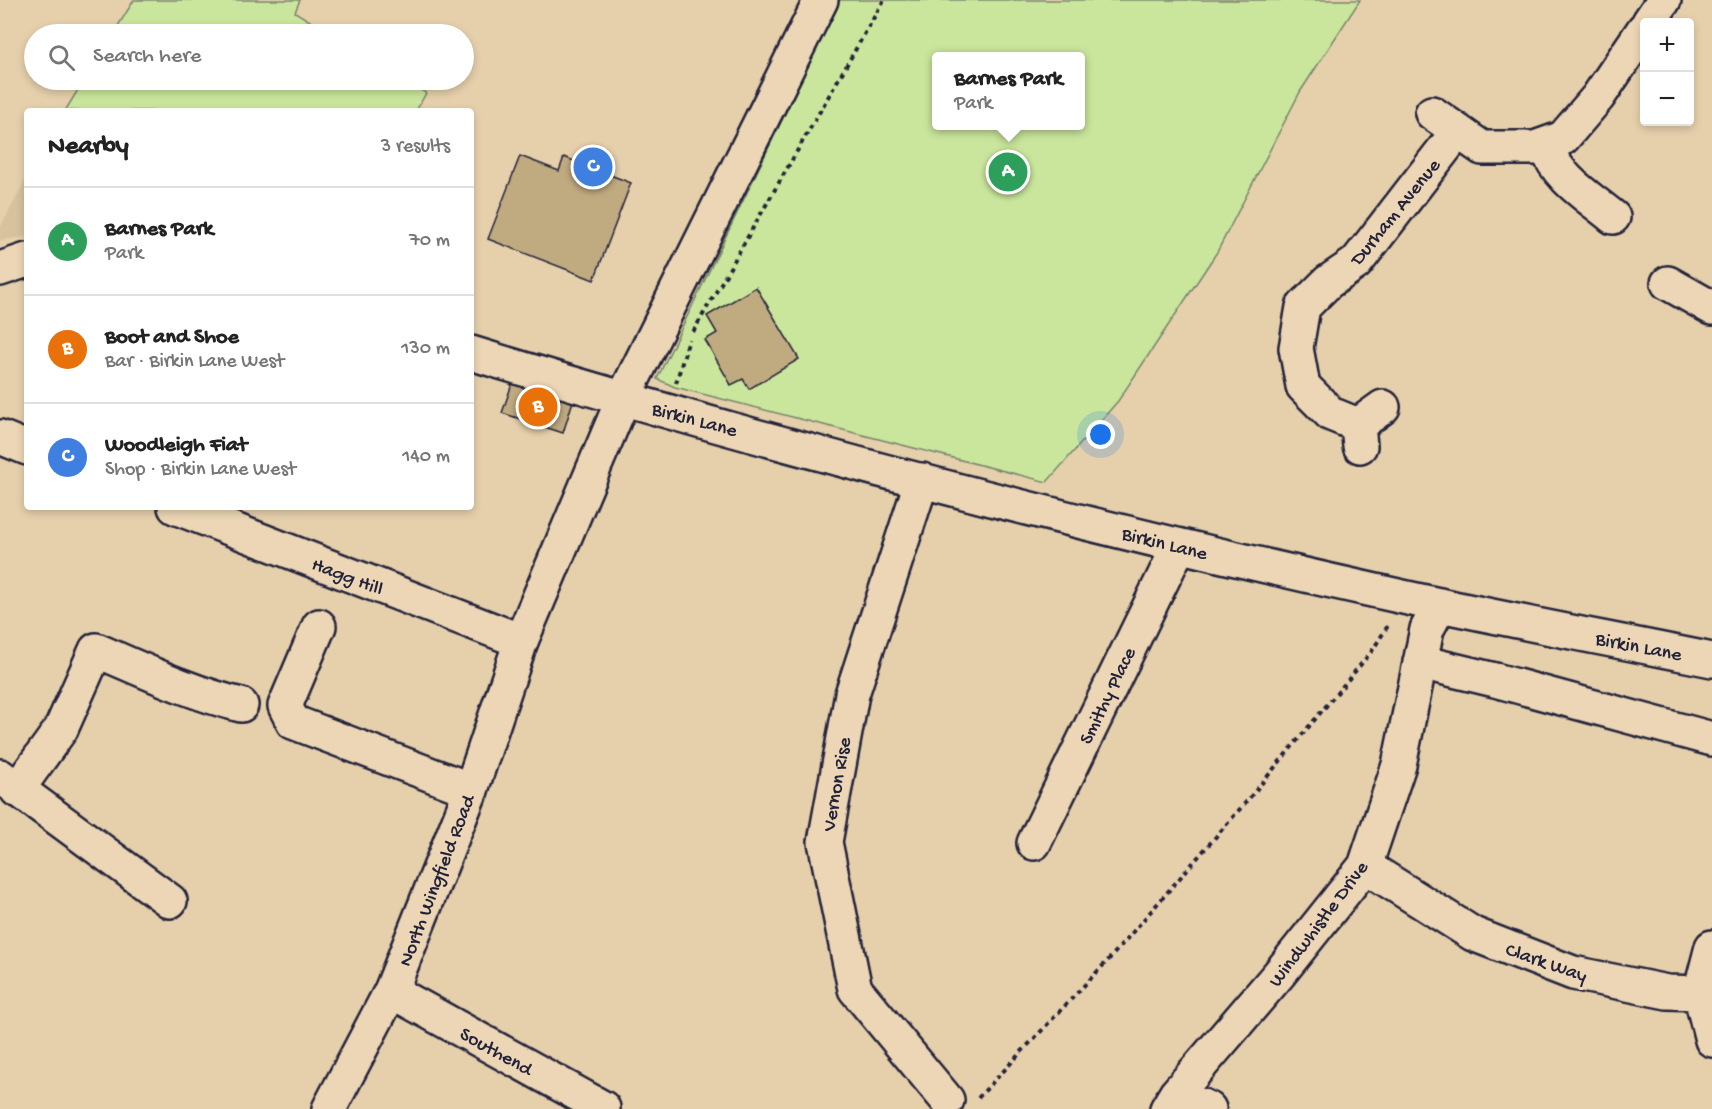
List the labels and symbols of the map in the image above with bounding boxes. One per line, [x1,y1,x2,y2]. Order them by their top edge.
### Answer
pin: C [574,144,612,190]
pin: A [988,150,1028,195]
street label: Durham Avenue [1345,155,1447,273]
pin: B [518,384,558,430]
street label: Birkin Lane [648,399,740,444]
your location [1086,420,1115,449]
street label: Birkin Lane [1118,523,1210,567]
street label: Hagg Hill [308,554,386,602]
street label: Birkin Lane [1592,629,1684,668]
street label: Smithy Place [1076,644,1143,749]
street label: Vernon Rise [819,735,858,834]
street label: North Wingfield Road [395,790,482,970]
street label: Windwhistle Drive [1265,857,1375,993]
street label: Clark Way [1502,940,1590,989]
street label: Southend [455,1024,538,1083]

